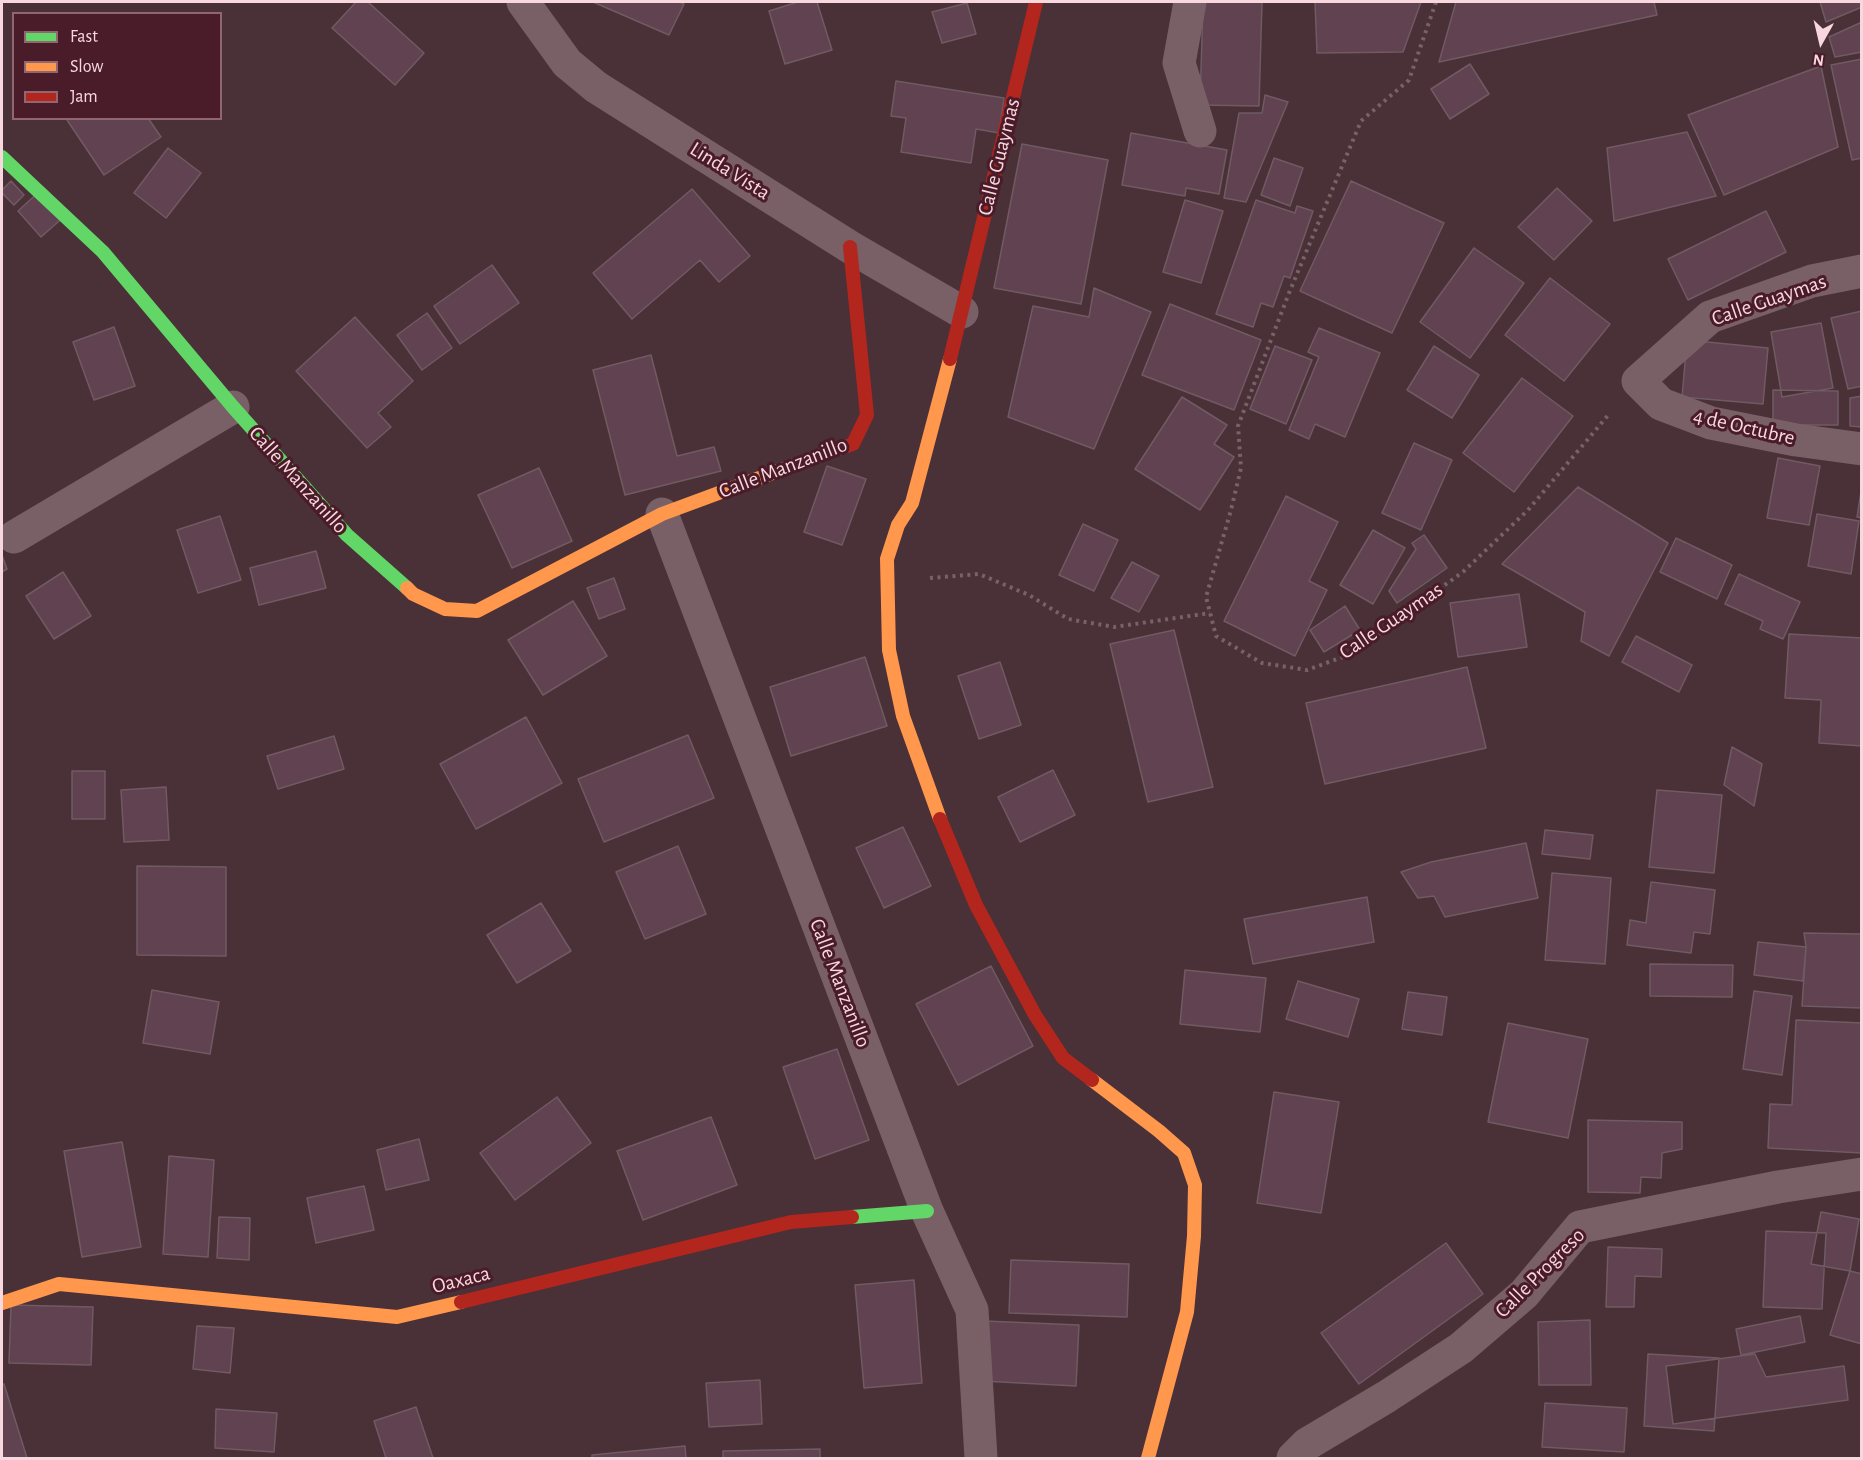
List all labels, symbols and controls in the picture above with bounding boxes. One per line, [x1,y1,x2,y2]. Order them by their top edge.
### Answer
legend [12,12,222,120]
north arrow [1791,12,1851,72]
text: Fast [70,28,98,46]
text: N [1812,51,1825,69]
text: Slow [70,58,103,76]
text: Jam [70,88,98,106]
street label: Calle Guaymas [972,96,1026,218]
street label: Linda Vista [685,137,775,205]
street label: Calle Guaymas [1708,269,1830,331]
street label: 4 de Octubre [1691,403,1797,451]
street label: Calle Manzanillo [243,421,353,539]
street label: Calle Manzanillo [715,432,851,504]
street label: Calle Guaymas [1334,577,1448,665]
street label: Calle Manzanillo [804,915,876,1051]
street label: Calle Progreso [1490,1223,1590,1323]
street label: Oaxaca [429,1261,493,1299]

